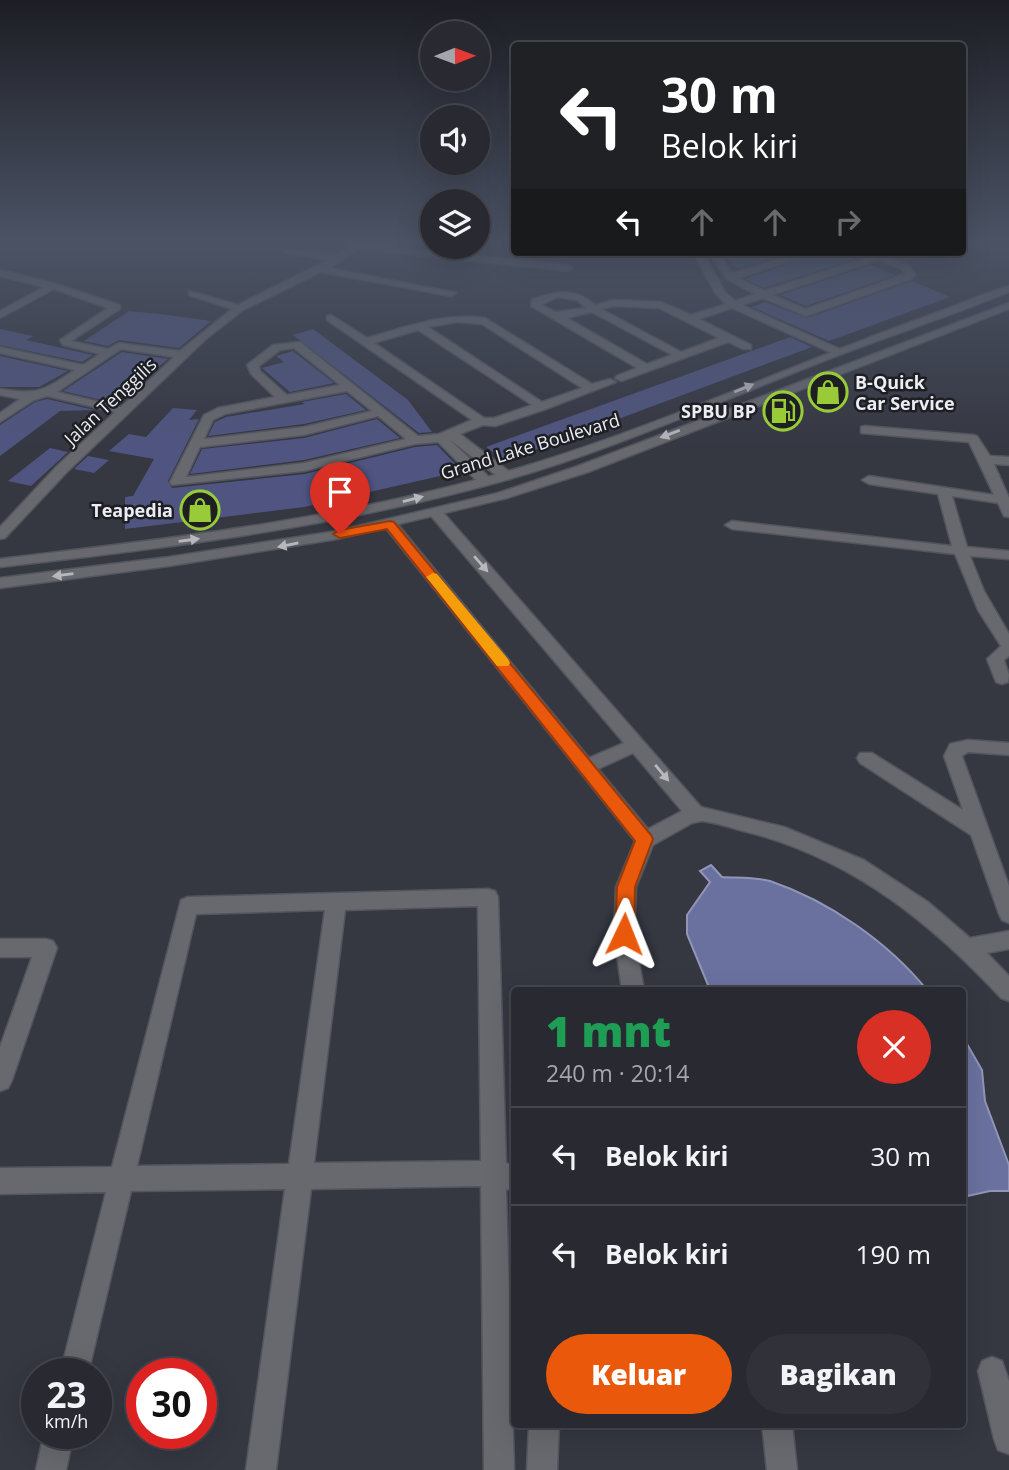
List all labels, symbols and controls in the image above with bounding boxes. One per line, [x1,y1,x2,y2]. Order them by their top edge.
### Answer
north arrow [420,21,490,91]
map controls [420,21,490,259]
text: 30 m [661,61,778,127]
icon: left [546,70,637,161]
button: sound [420,105,490,175]
text: Belok kiri [661,124,798,167]
button: layers [420,189,490,259]
icon: left [610,203,648,241]
icon: ahead [683,203,721,241]
icon: ahead [756,203,794,241]
icon: right [829,203,867,241]
street label: Jalan Tenggilis [57,352,161,451]
place label: B-Quick Car Service [855,370,955,415]
shop icon: B-Quick Car Service [807,371,849,413]
one-way arrow [734,383,755,394]
fuel station icon: SPBU BP [762,390,804,432]
place label: SPBU BP [681,399,756,423]
street label: Grand Lake Boulevard [437,407,623,485]
one-way arrow [660,428,681,439]
pin [310,462,370,534]
icon: arrive [321,473,359,511]
shop icon: Teapedia [179,489,221,531]
one-way arrow [402,493,424,504]
place label: Teapedia [91,498,173,522]
one-way arrow [179,535,201,546]
one-way arrow [277,539,299,550]
one-way arrow [473,555,489,573]
one-way arrow [51,569,73,580]
one-way arrow [654,764,670,782]
position arrow [587,897,661,971]
text: 1 mnt [546,1002,671,1059]
button: close [857,1010,931,1084]
text: 240 m · 20:14 [546,1057,689,1089]
icon: left [546,1137,584,1175]
text: Belok kiri [605,1138,729,1174]
text: 30 m [870,1138,931,1174]
icon: left [546,1235,584,1273]
text: Belok kiri [605,1236,729,1272]
text: 190 m [856,1236,931,1272]
button: Keluar [546,1334,732,1414]
button: Bagikan [746,1334,931,1414]
speed limit sign: 30 [126,1358,217,1449]
text: 23 [46,1371,87,1418]
text: km/h [45,1409,88,1433]

